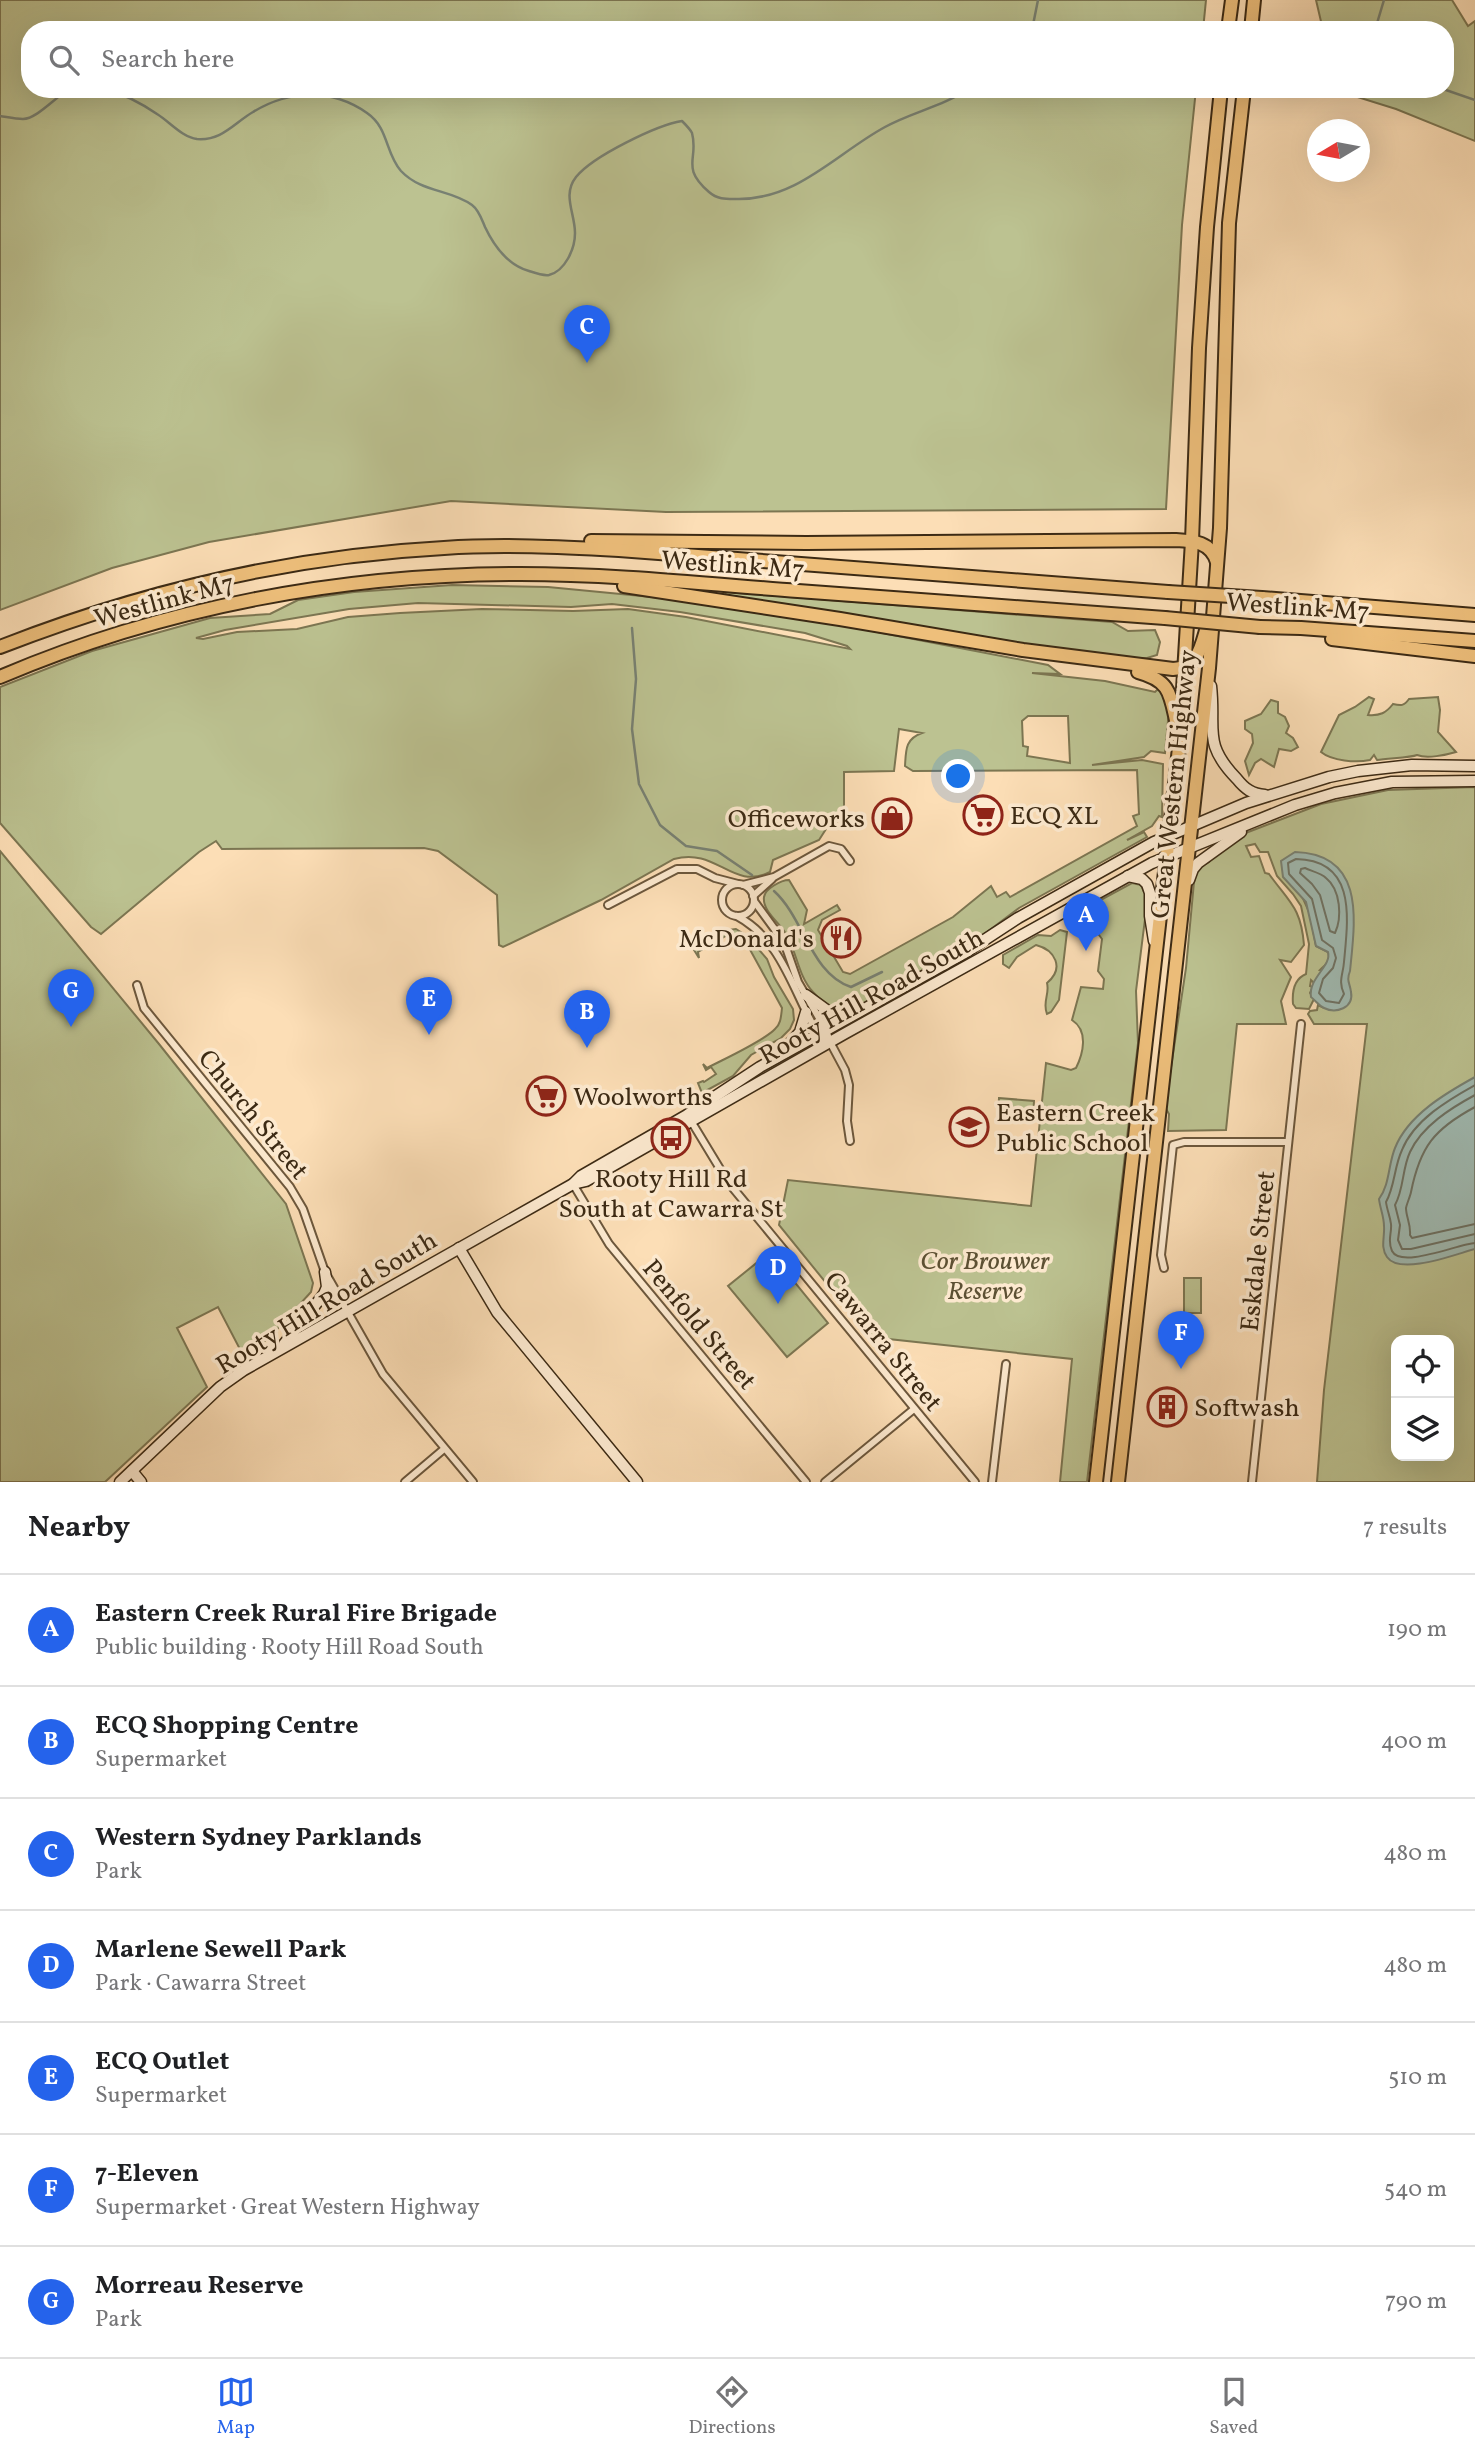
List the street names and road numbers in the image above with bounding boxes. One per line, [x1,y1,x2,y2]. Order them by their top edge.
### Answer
street label: Westlink M7 [660,543,806,589]
street label: Westlink M7 [90,566,239,638]
street label: Westlink M7 [1225,585,1371,631]
street label: Great Western Highway [1143,648,1207,920]
street label: Rooty Hill Road South [753,921,991,1075]
street label: Church Street [189,1043,316,1188]
street label: Eskdale Street [1233,1169,1285,1333]
street label: Rooty Hill Road South [210,1223,444,1384]
street label: Penfold Street [633,1252,764,1398]
street label: Cawarra Street [815,1265,950,1420]

